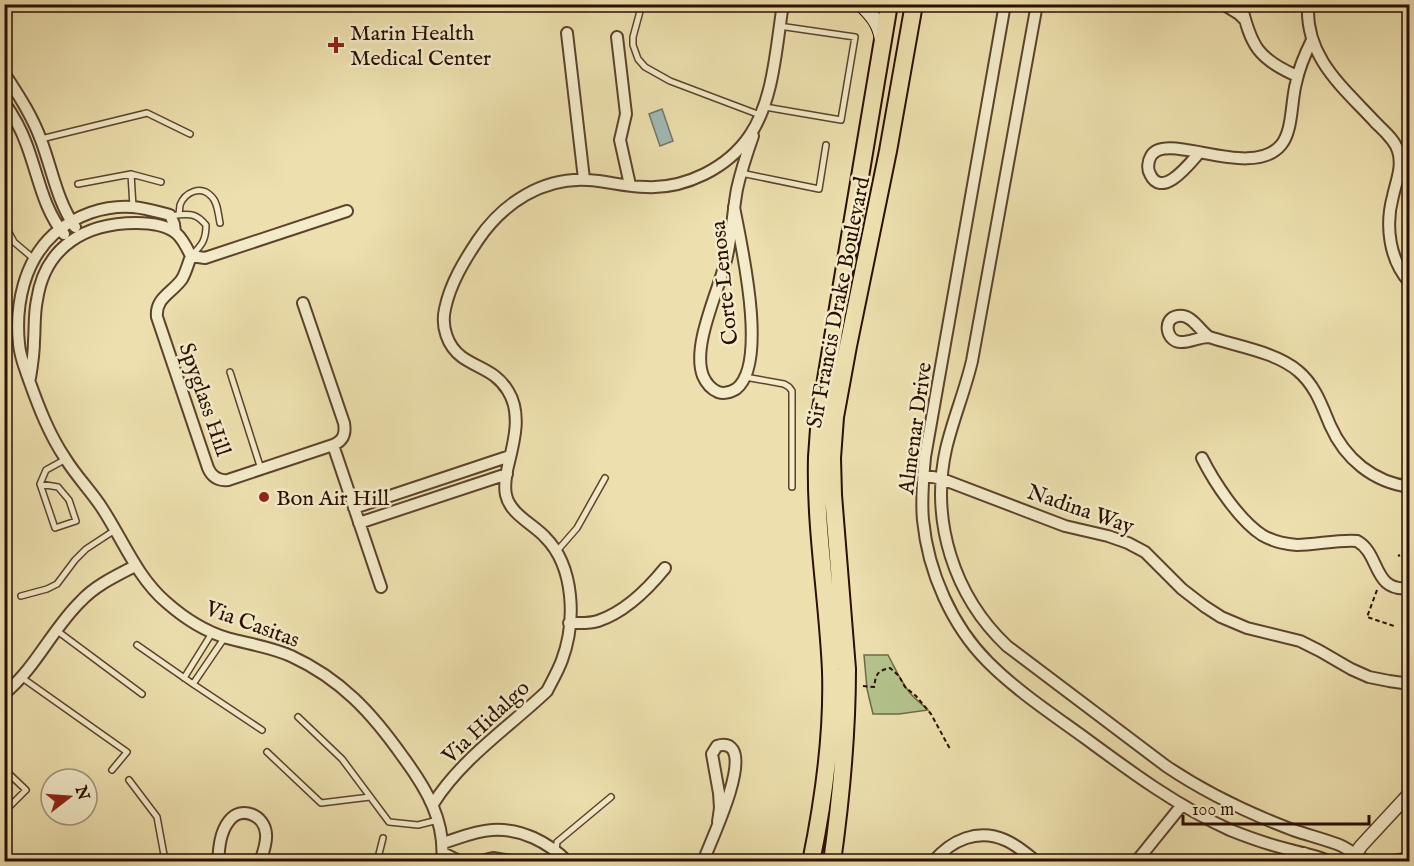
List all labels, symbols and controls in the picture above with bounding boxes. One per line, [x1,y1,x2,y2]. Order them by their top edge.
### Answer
place label: Marin Health Medical Center [350,20,491,73]
marker: Marin Health Medical Center [327,36,345,54]
street label: Sir Francis Drake Boulevard [801,174,877,430]
street label: Corte Lenosa [704,219,745,346]
street label: Spyglass Hill [172,339,237,460]
street label: Almenar Drive [893,360,939,497]
street label: Nadina Way [1023,479,1138,541]
place label: Bon Air Hill [276,485,389,513]
marker: Bon Air Hill [257,490,271,504]
street label: Via Casitas [200,595,303,655]
street label: Via Hidalgo [436,675,536,771]
north arrow [39,767,99,827]
text: N [70,783,93,803]
scale bar [1183,788,1369,826]
text: 100 m [1192,799,1234,822]

